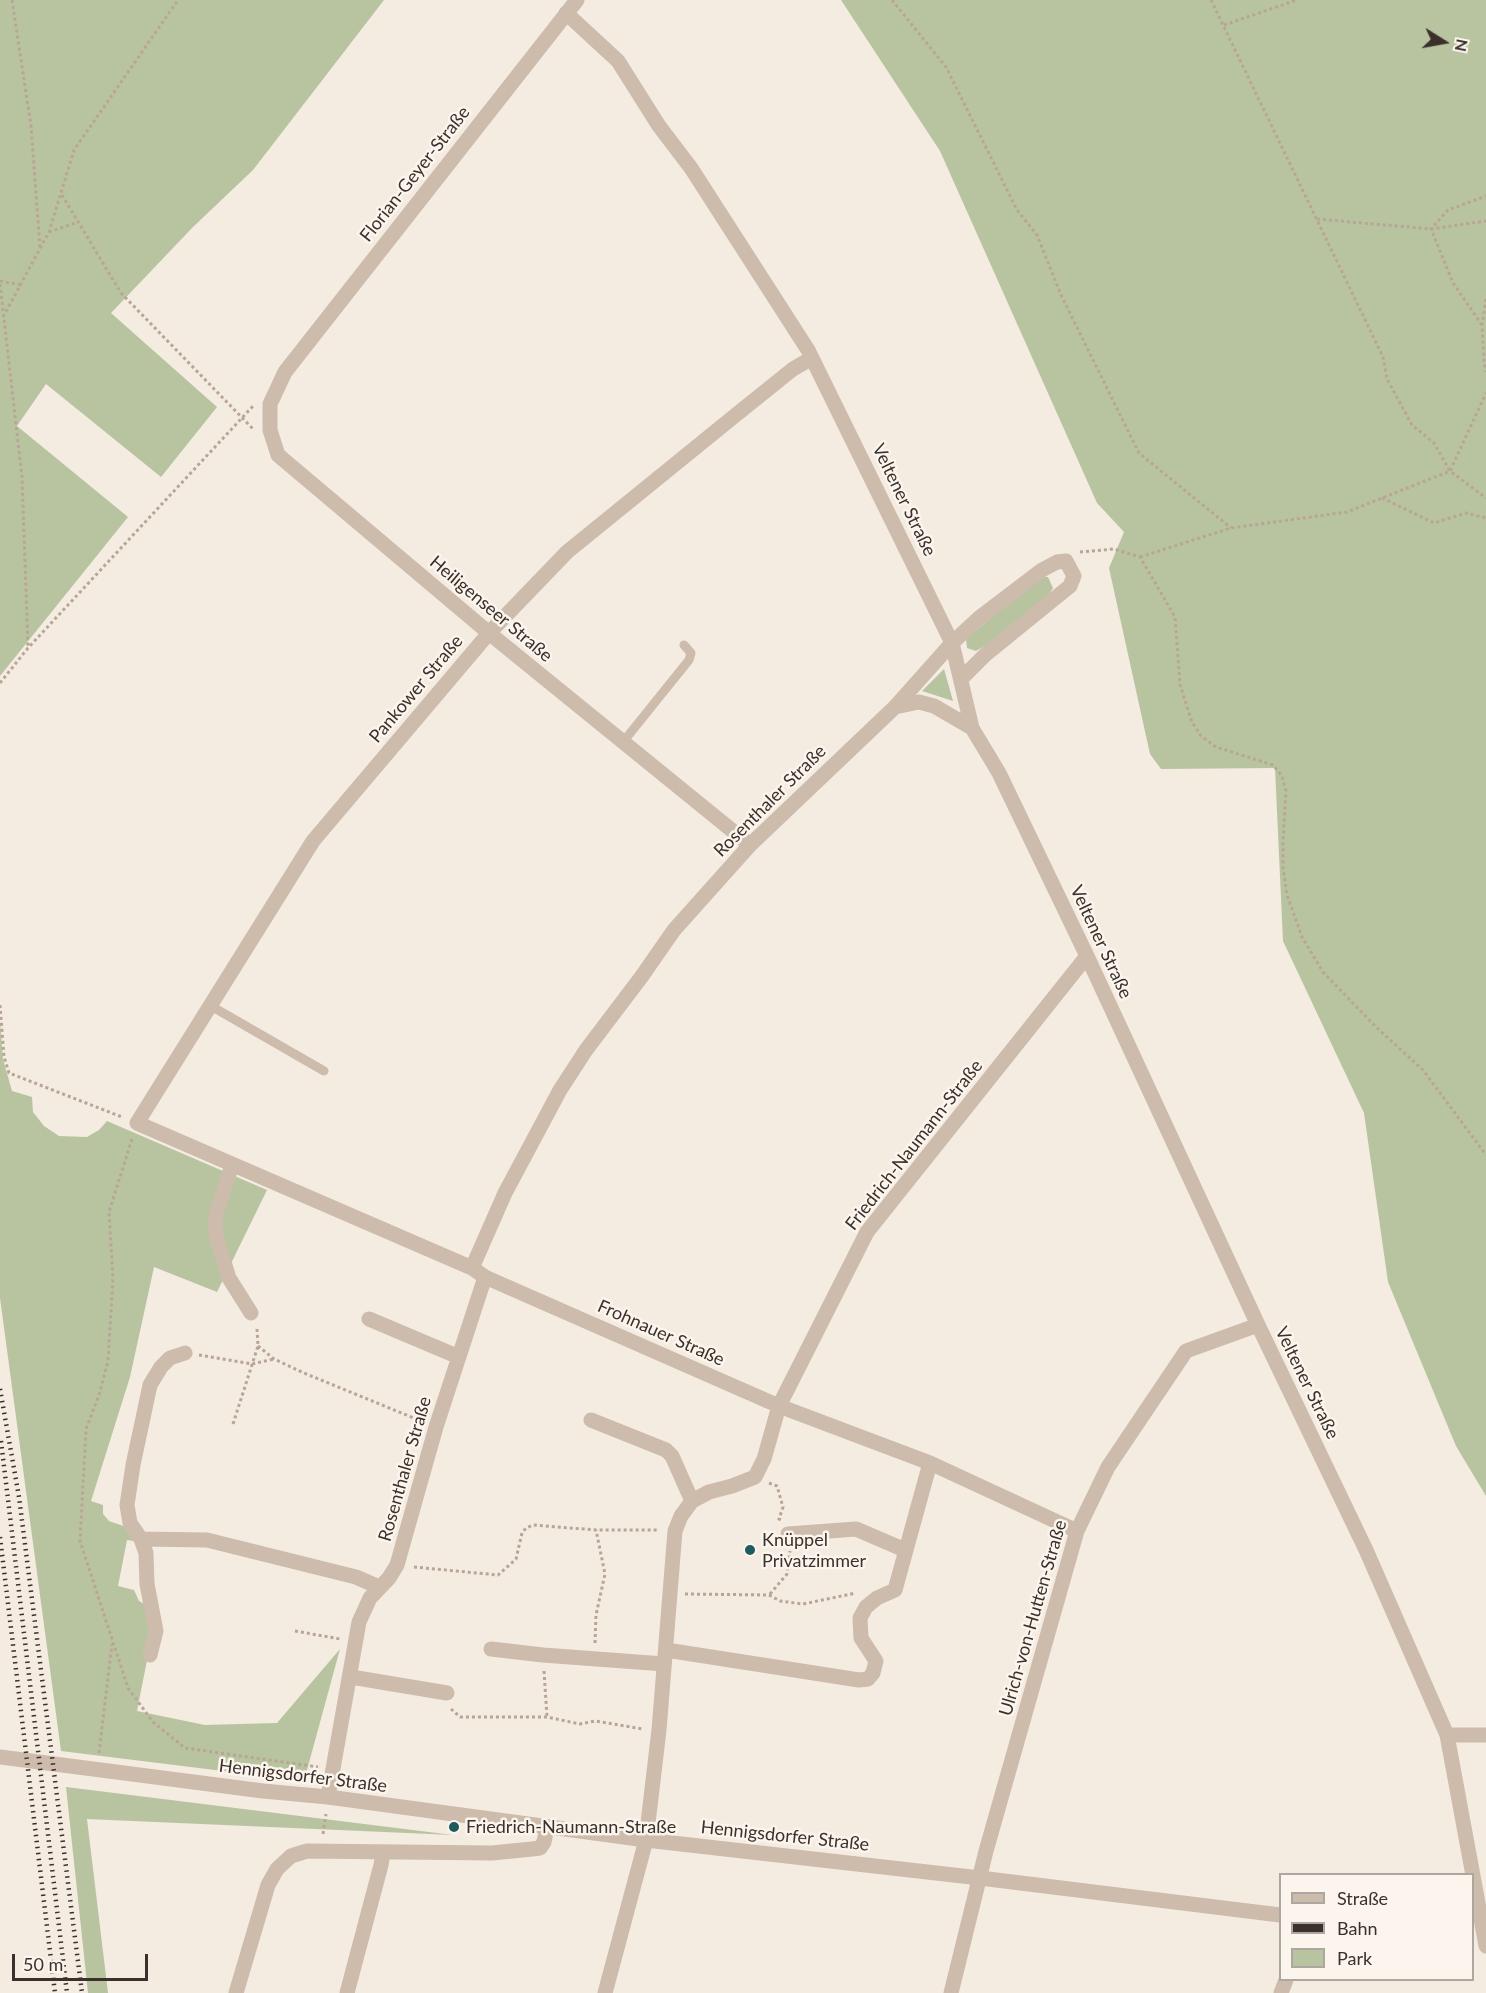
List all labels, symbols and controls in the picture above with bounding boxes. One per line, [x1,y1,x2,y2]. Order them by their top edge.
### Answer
north arrow [1414,12,1474,72]
text: N [1452,38,1473,53]
street label: Florian-Geyer-Straße [355,102,475,246]
street label: Veltener Straße [867,440,941,560]
street label: Heiligenseer Straße [425,551,557,667]
street label: Pankower Straße [365,631,467,747]
street label: Rosenthaler Straße [709,740,831,862]
street label: Veltener Straße [1065,882,1137,1002]
street label: Friedrich-Naumann-Straße [841,1056,987,1234]
street label: Frohnauer Straße [594,1295,728,1371]
street label: Veltener Straße [1270,1323,1344,1443]
street label: Rosenthaler Straße [374,1394,436,1544]
street label: Ulrich-von-Hutten-Straße [995,1518,1071,1718]
place label: Knüppel Privatzimmer [762,1529,866,1572]
marker: Knüppel Privatzimmer [743,1543,757,1557]
street label: Hennigsdorfer Straße [218,1755,388,1797]
place label: Friedrich-Naumann-Straße [466,1816,676,1838]
street label: Hennigsdorfer Straße [700,1816,870,1856]
marker: Friedrich-Naumann-Straße [447,1820,461,1834]
legend [1279,1873,1474,1981]
text: Straße [1337,1887,1388,1909]
text: Bahn [1337,1917,1378,1939]
scale bar [15,1942,152,1980]
text: Park [1337,1947,1372,1969]
text: 50 m [23,1953,63,1975]

